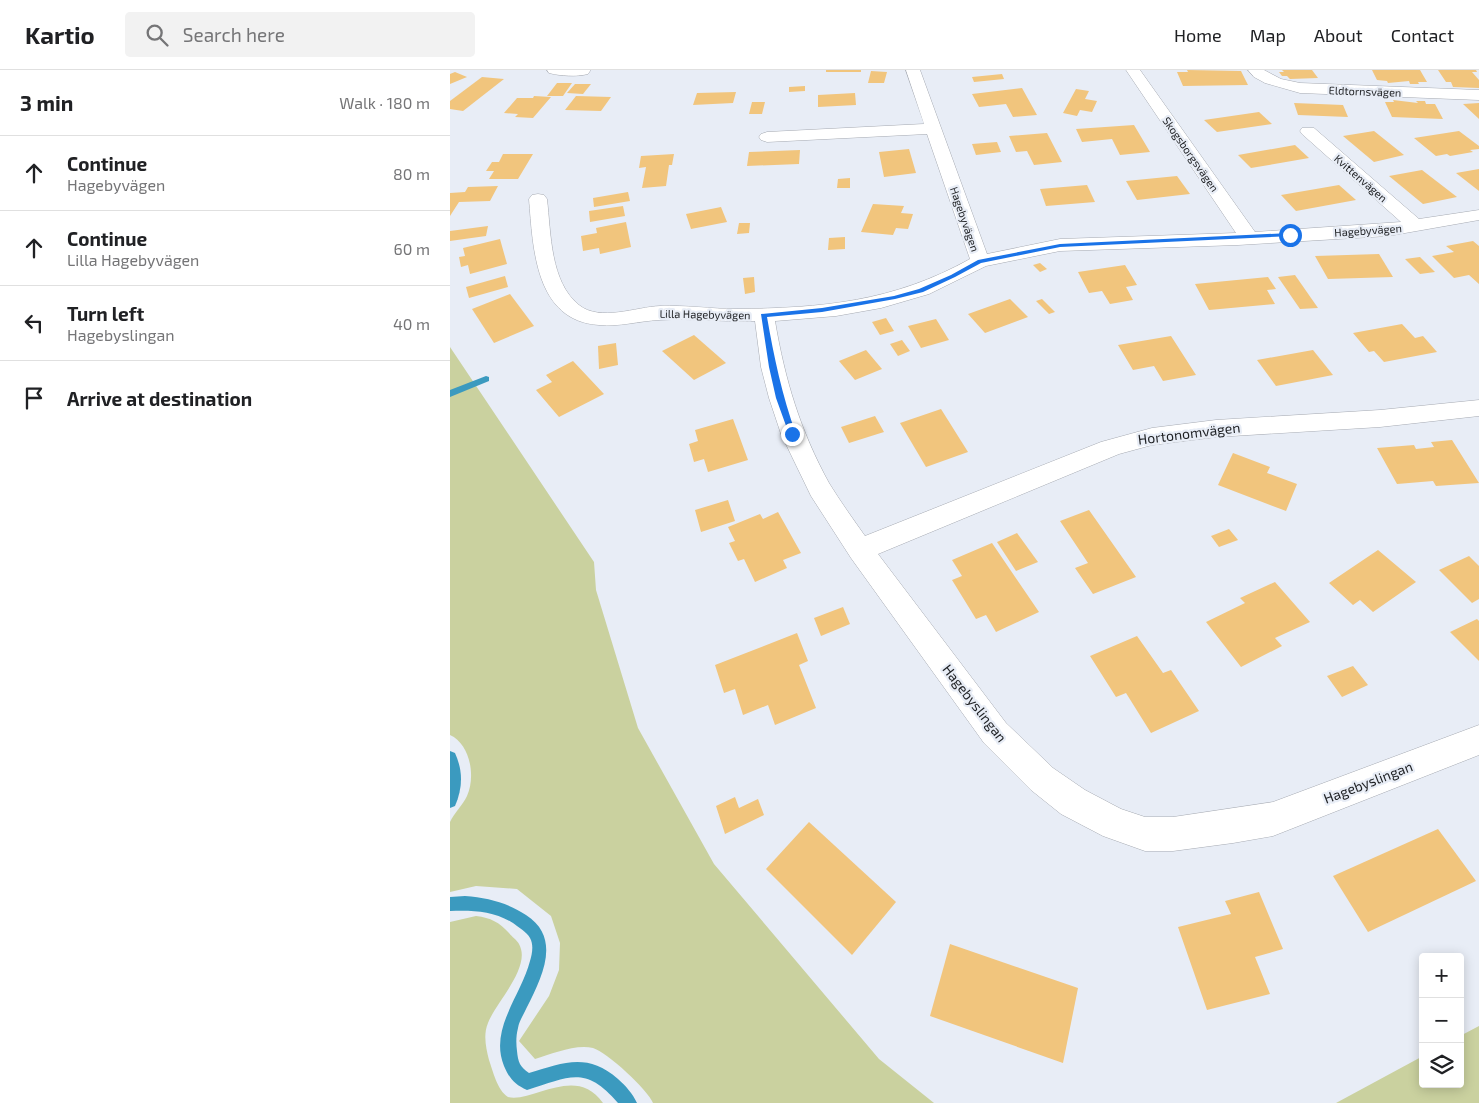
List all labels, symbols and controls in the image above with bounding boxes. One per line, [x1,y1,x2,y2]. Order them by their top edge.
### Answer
search box [125,12,475,57]
text: Kartio [25,20,95,49]
icon: search [143,21,171,49]
text: Search here [183,23,285,46]
text: Home [1174,24,1222,46]
text: Map [1250,24,1286,46]
text: About [1314,24,1363,46]
text: Contact [1391,24,1454,46]
street label: Eldtornsvägen [1328,83,1402,99]
text: 3 min [20,90,73,115]
text: Walk · 180 m [339,93,430,112]
street label: Skogsborgsvägen [1160,114,1222,194]
text: Continue [67,152,147,175]
street label: Kvittenvägen [1332,152,1390,204]
icon: ahead [20,159,48,187]
text: 80 m [393,164,430,183]
text: Hagebyvägen [67,175,165,194]
street label: Hagebyvägen [948,185,982,253]
street label: Hagebyvägen [1334,221,1402,239]
route start [1279,224,1302,247]
text: Continue [67,227,147,250]
icon: ahead [20,234,48,262]
text: 60 m [394,239,430,258]
text: Lilla Hagebyvägen [67,250,199,269]
text: Turn left [67,302,144,325]
street label: Lilla Hagebyvägen [659,307,751,321]
icon: left [20,309,48,337]
text: 40 m [393,314,430,333]
text: Hagebyslingan [67,325,175,344]
icon: arrive [20,384,48,412]
text: Arrive at destination [67,387,252,410]
street label: Hortonomvägen [1137,418,1241,448]
route end [781,423,804,446]
street label: Hagebyslingan [939,661,1011,745]
street label: Hagebyslingan [1321,757,1415,807]
map controls [1419,953,1464,1088]
button: + [1419,953,1464,998]
button: − [1419,998,1464,1043]
button: layers [1419,1043,1464,1088]

